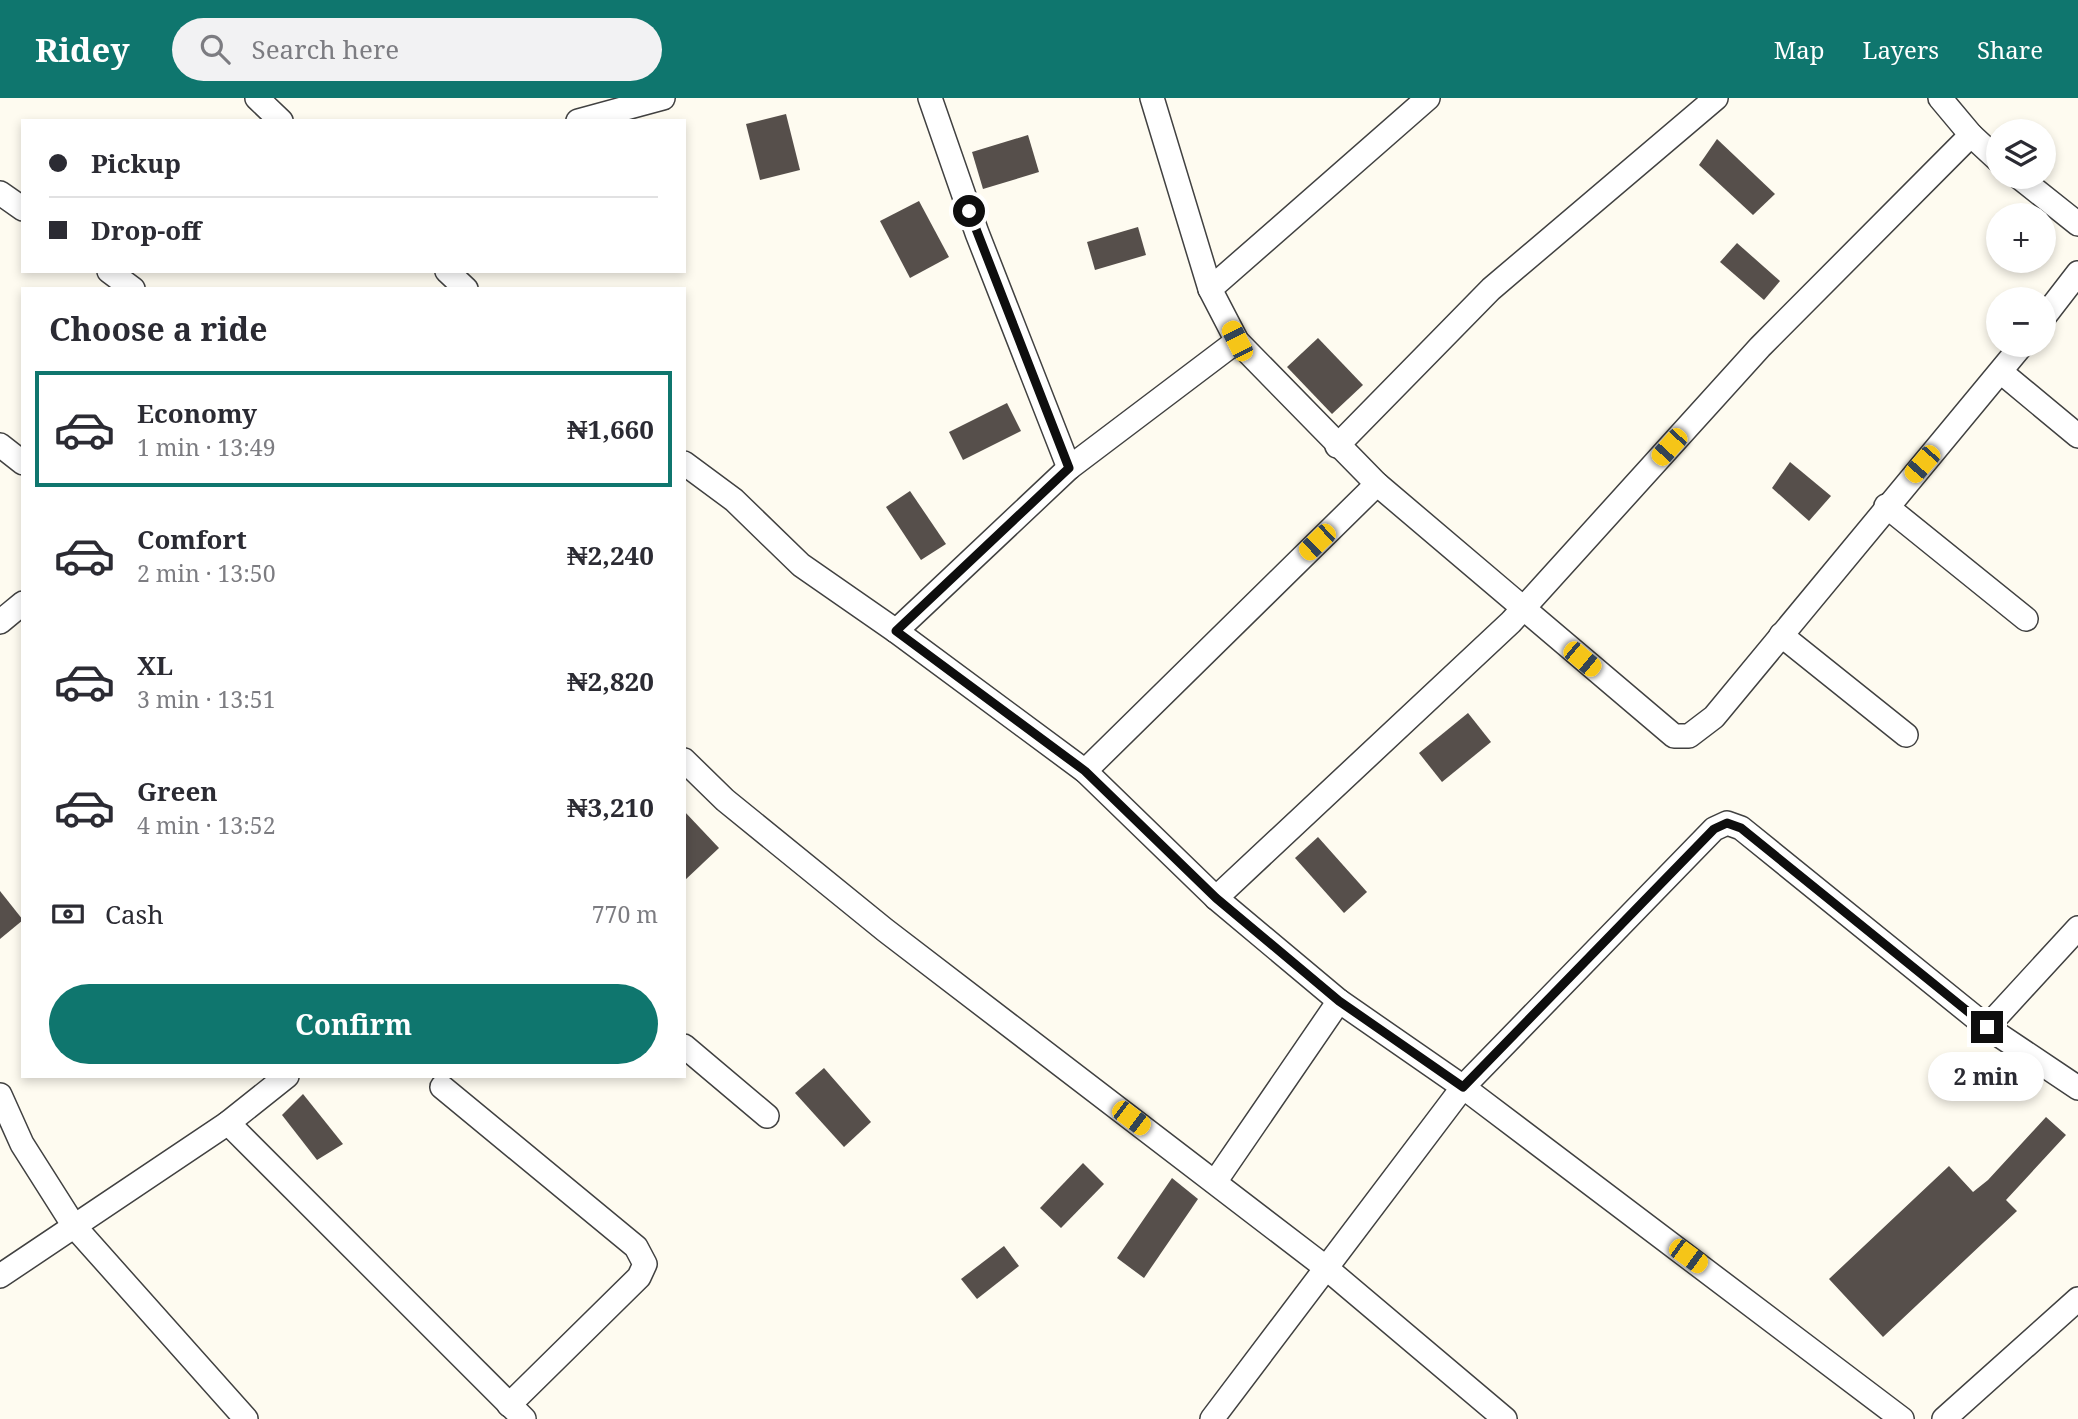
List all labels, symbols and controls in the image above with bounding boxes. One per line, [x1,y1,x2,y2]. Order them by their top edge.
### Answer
search box [172,18,662,81]
text: Ridey [35,27,130,72]
icon: search [196,30,234,68]
text: Search here [252,31,399,67]
text: Map [1774,33,1825,66]
text: Layers [1863,33,1939,66]
text: Share [1977,33,2043,66]
map controls [1986,119,2056,357]
button: layers [1986,119,2056,189]
text: Pickup [91,145,181,181]
route start [953,195,985,227]
button: + [1986,203,2056,273]
text: Drop-off [91,212,201,248]
button: − [1986,287,2056,357]
text: Choose a ride [49,307,268,350]
car [1219,318,1256,364]
text: Economy [137,395,257,431]
icon: car [53,398,116,461]
text: ₦1,660 [567,411,654,447]
car [1648,424,1691,470]
text: 1 min · 13:49 [137,431,275,463]
car [1901,441,1944,487]
car [1295,520,1340,564]
text: Comfort [137,521,247,557]
icon: car [53,524,116,587]
text: ₦2,240 [567,537,654,573]
text: 2 min · 13:50 [137,557,275,589]
car [1560,637,1605,681]
text: XL [137,647,173,683]
icon: car [53,650,116,713]
text: ₦2,820 [567,663,654,699]
text: 3 min · 13:51 [137,683,275,715]
text: Green [137,773,218,809]
icon: car [53,776,116,839]
text: ₦3,210 [567,789,654,825]
text: 4 min · 13:52 [137,809,275,841]
icon: cash [49,895,87,933]
text: Cash [105,896,164,932]
text: 770 m [592,898,658,930]
button: Confirm [49,984,658,1064]
route end [1971,1011,2003,1043]
callout: 2 min [1929,1052,2045,1100]
text: 2 min [1953,1060,2019,1092]
car [1108,1097,1155,1139]
car [1665,1235,1712,1277]

